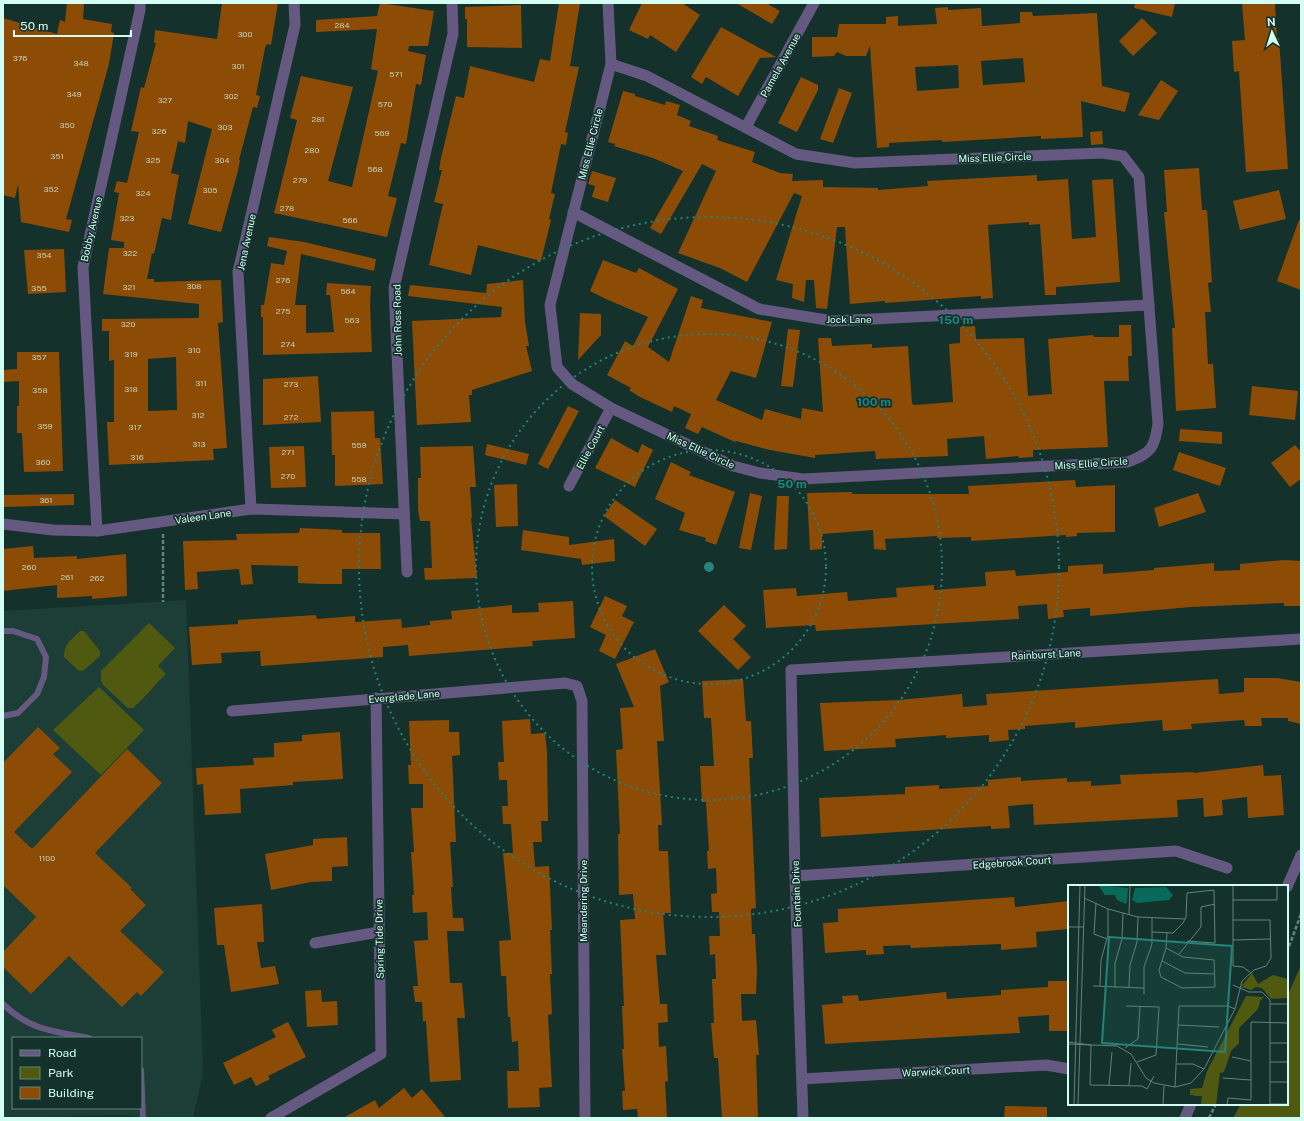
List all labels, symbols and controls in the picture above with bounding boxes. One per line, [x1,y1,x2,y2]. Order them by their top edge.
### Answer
scale bar [14,12,131,38]
north arrow [1252,12,1292,52]
text: N [1267,16,1276,28]
text: 50 m [20,19,48,33]
house number: 284 [335,20,349,30]
house number: 300 [238,29,252,39]
street label: Pamela Avenue [757,31,803,99]
house number: 376 [13,53,27,63]
house number: 348 [73,58,89,68]
house number: 301 [231,61,245,71]
house number: 571 [389,69,403,79]
house number: 349 [66,89,82,99]
house number: 302 [224,91,239,101]
house number: 327 [158,95,172,105]
house number: 570 [378,99,392,109]
street label: Miss Ellie Circle [575,107,605,181]
house number: 281 [311,114,325,124]
house number: 350 [59,120,75,130]
house number: 303 [218,122,232,132]
house number: 326 [152,126,166,136]
house number: 569 [374,128,390,138]
house number: 280 [305,145,319,155]
street label: Miss Ellie Circle [958,150,1032,164]
house number: 351 [50,151,64,161]
house number: 325 [146,155,160,165]
house number: 304 [215,155,229,165]
house number: 568 [367,164,383,174]
house number: 279 [293,175,307,185]
house number: 352 [44,184,59,194]
house number: 305 [202,185,218,195]
house number: 324 [136,188,150,198]
street label: Bobby Avenue [78,195,104,263]
house number: 278 [280,203,294,213]
street label: Jena Avenue [234,212,258,271]
house number: 323 [120,213,134,223]
house number: 566 [342,215,358,225]
house number: 322 [123,248,138,258]
house number: 354 [36,250,52,260]
house number: 276 [276,275,290,285]
house number: 308 [186,281,202,291]
house number: 321 [122,282,136,292]
house number: 355 [31,283,47,293]
street label: John Ross Road [390,284,404,356]
house number: 564 [340,286,356,296]
house number: 275 [276,306,290,316]
street label: Jock Lane [826,313,872,325]
text: 150 m [939,313,973,327]
house number: 563 [344,315,360,325]
house number: 320 [121,319,135,329]
house number: 274 [281,339,295,349]
house number: 310 [187,345,201,355]
house number: 319 [124,349,138,359]
house number: 357 [32,352,47,362]
house number: 311 [195,378,207,388]
house number: 273 [284,379,298,389]
house number: 318 [124,384,138,394]
house number: 358 [32,385,48,395]
text: 100 m [857,395,891,409]
house number: 312 [191,410,205,420]
house number: 272 [284,412,298,422]
house number: 359 [37,421,53,431]
house number: 317 [128,422,142,432]
street label: Ellie Court [573,423,607,471]
street label: Miss Ellie Circle [665,429,737,471]
house number: 313 [192,439,206,449]
house number: 559 [351,440,367,450]
house number: 271 [282,447,295,457]
house number: 316 [130,452,144,462]
street label: Miss Ellie Circle [1054,454,1128,472]
house number: 360 [36,457,51,467]
house number: 270 [281,471,295,481]
house number: 558 [351,474,367,484]
text: 50 m [777,477,807,491]
house number: 361 [39,495,53,505]
street label: Valeen Lane [174,506,232,526]
centre of rings [702,560,716,574]
house number: 260 [22,562,36,572]
house number: 261 [60,572,74,582]
house number: 262 [90,573,104,583]
street label: Rainburst Lane [1011,646,1082,662]
street label: Everglade Lane [368,687,441,705]
house number: 1100 [39,853,55,863]
street label: Edgebrook Court [972,853,1052,871]
street label: Meandering Drive [577,860,589,942]
street label: Fountain Drive [789,860,803,928]
inset map [1068,885,1288,1105]
street label: Spring Tide Drive [372,899,386,979]
legend [12,1037,142,1109]
text: Road [48,1046,76,1060]
street label: Warwick Court [902,1063,971,1079]
text: Park [48,1066,74,1080]
text: Building [48,1086,94,1100]

